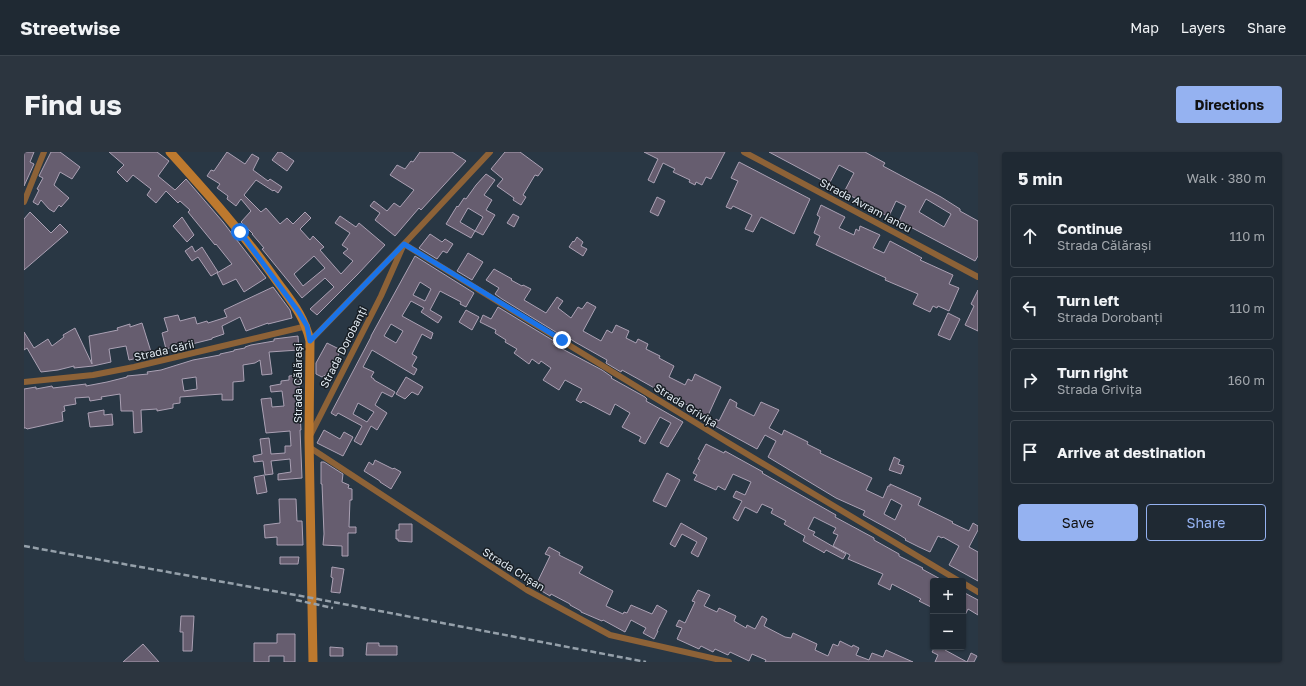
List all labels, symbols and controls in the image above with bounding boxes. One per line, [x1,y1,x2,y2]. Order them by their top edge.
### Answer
text: Streetwise [20,16,120,39]
text: Map [1130,19,1159,36]
text: Layers [1181,19,1225,36]
text: Share [1247,19,1286,36]
button: Directions [1176,86,1282,123]
text: Find us [24,88,122,121]
text: 5 min [1018,168,1062,189]
text: Walk · 380 m [1186,170,1266,186]
street label: Strada Avram Iancu [818,175,914,235]
text: Continue [1057,219,1123,237]
route start [231,223,249,241]
icon: ahead [1019,225,1041,247]
text: 110 m [1230,228,1265,244]
text: Strada Călărași [1057,237,1151,253]
text: Turn left [1057,291,1119,309]
icon: left [1019,297,1041,319]
text: 110 m [1230,300,1265,316]
street label: Strada Dorobanți [317,304,370,390]
text: Strada Dorobanți [1057,309,1163,325]
route end [553,331,571,349]
street label: Strada Gării [133,337,195,363]
street label: Strada Călărași [291,343,305,423]
text: Turn right [1057,363,1128,381]
icon: right [1019,369,1041,391]
text: 160 m [1228,372,1265,388]
street label: Strada Grivița [651,380,720,430]
text: Strada Grivița [1057,381,1142,397]
icon: arrive [1019,441,1041,463]
text: Arrive at destination [1057,443,1206,461]
button: Save [1018,504,1138,541]
button: Share [1146,504,1266,541]
street label: Strada Crișan [480,545,547,594]
map controls [930,578,966,650]
button: + [930,578,966,614]
button: − [930,614,966,650]

